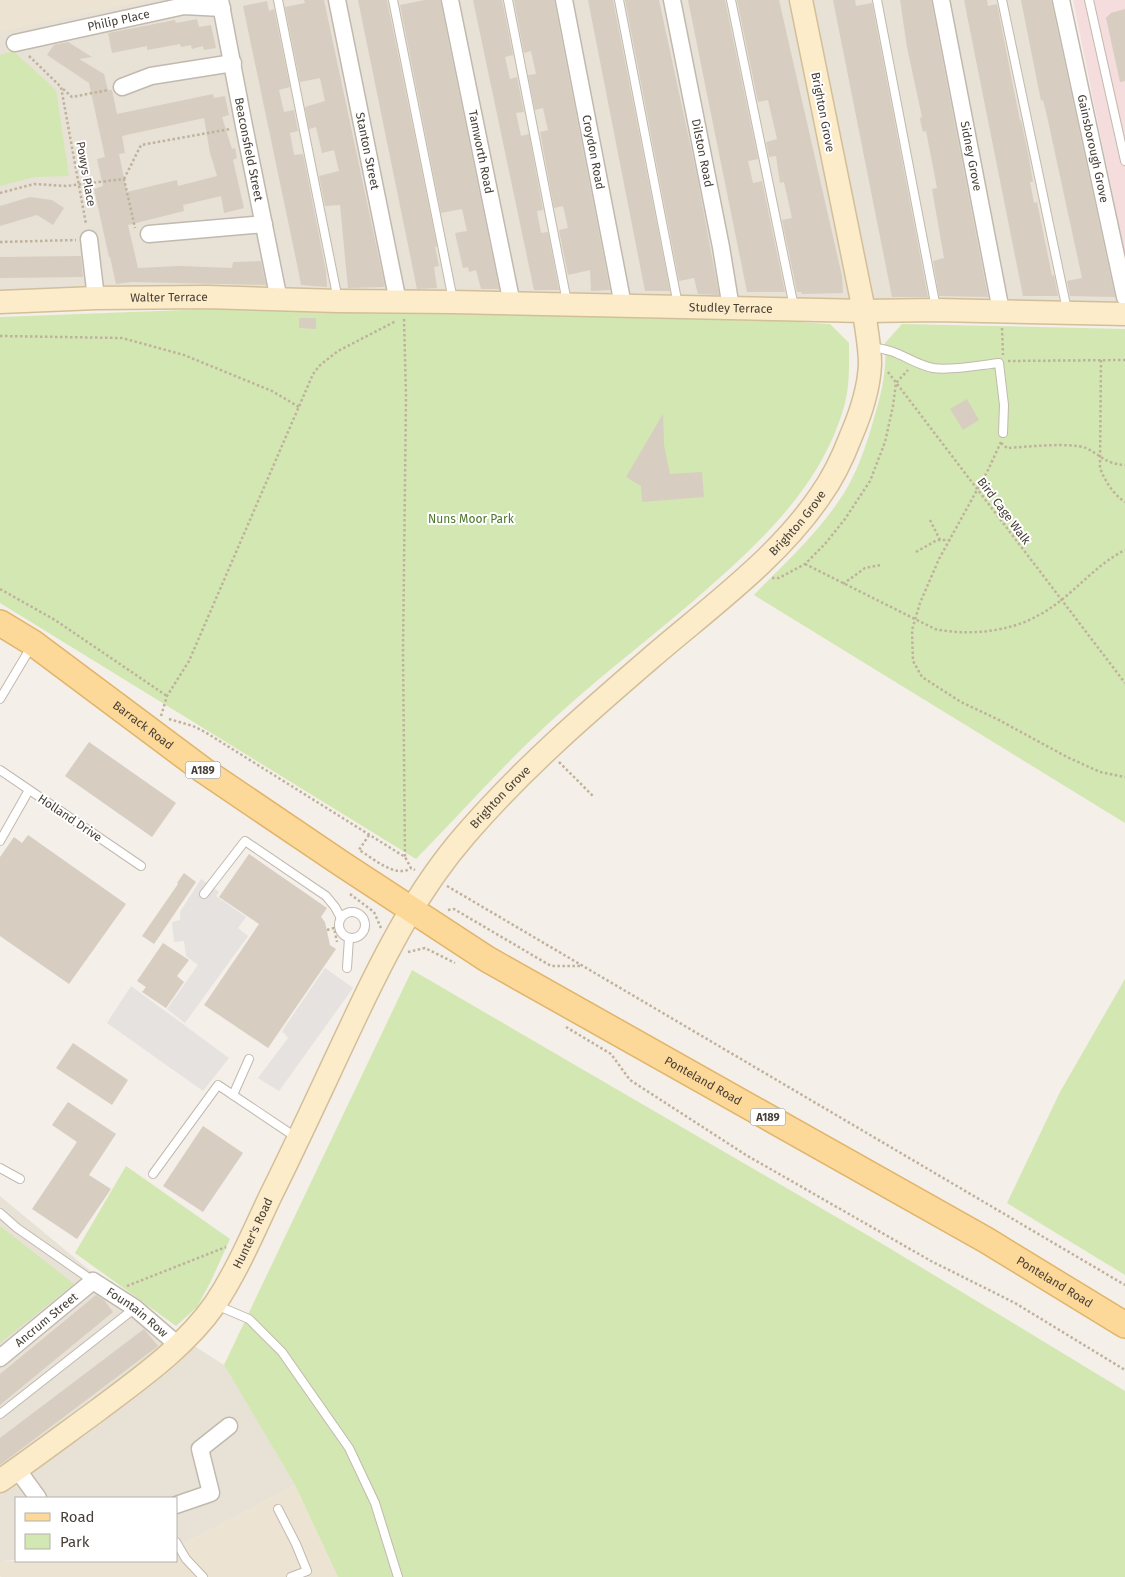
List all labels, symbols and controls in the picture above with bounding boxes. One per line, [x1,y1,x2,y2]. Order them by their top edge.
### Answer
street label: Philip Place [86,7,151,34]
street label: Brighton Grove [808,71,838,153]
street label: Gainsborough Grove [1075,93,1111,204]
street label: Beaconsfield Street [232,96,266,203]
street label: Tamworth Road [466,109,496,195]
street label: Stanton Street [353,111,382,191]
street label: Croydon Road [579,114,608,191]
street label: Dilston Road [689,118,716,188]
street label: Sidney Grove [958,120,985,192]
street label: Powys Place [73,140,99,208]
street label: Walter Terrace [130,290,208,305]
street label: Studley Terrace [689,300,773,316]
street label: Bird Cage Walk [974,475,1034,548]
street label: Brighton Grove [766,488,829,559]
park label: Nuns Moor Park [428,512,515,526]
street label: Barrack Road [110,698,176,752]
road number: A189 [186,762,220,778]
street label: Brighton Grove [467,763,533,831]
street label: Holland Drive [35,791,105,845]
street label: Ponteland Road [662,1053,744,1108]
road number: A189 [750,1108,786,1126]
street label: Hunter's Road [230,1196,276,1271]
street label: Ponteland Road [1014,1253,1095,1310]
street label: Fountain Row [104,1285,171,1340]
street label: Ancrum Street [12,1289,81,1350]
legend [15,1497,178,1562]
text: Road [60,1508,95,1526]
text: Park [60,1533,90,1551]

